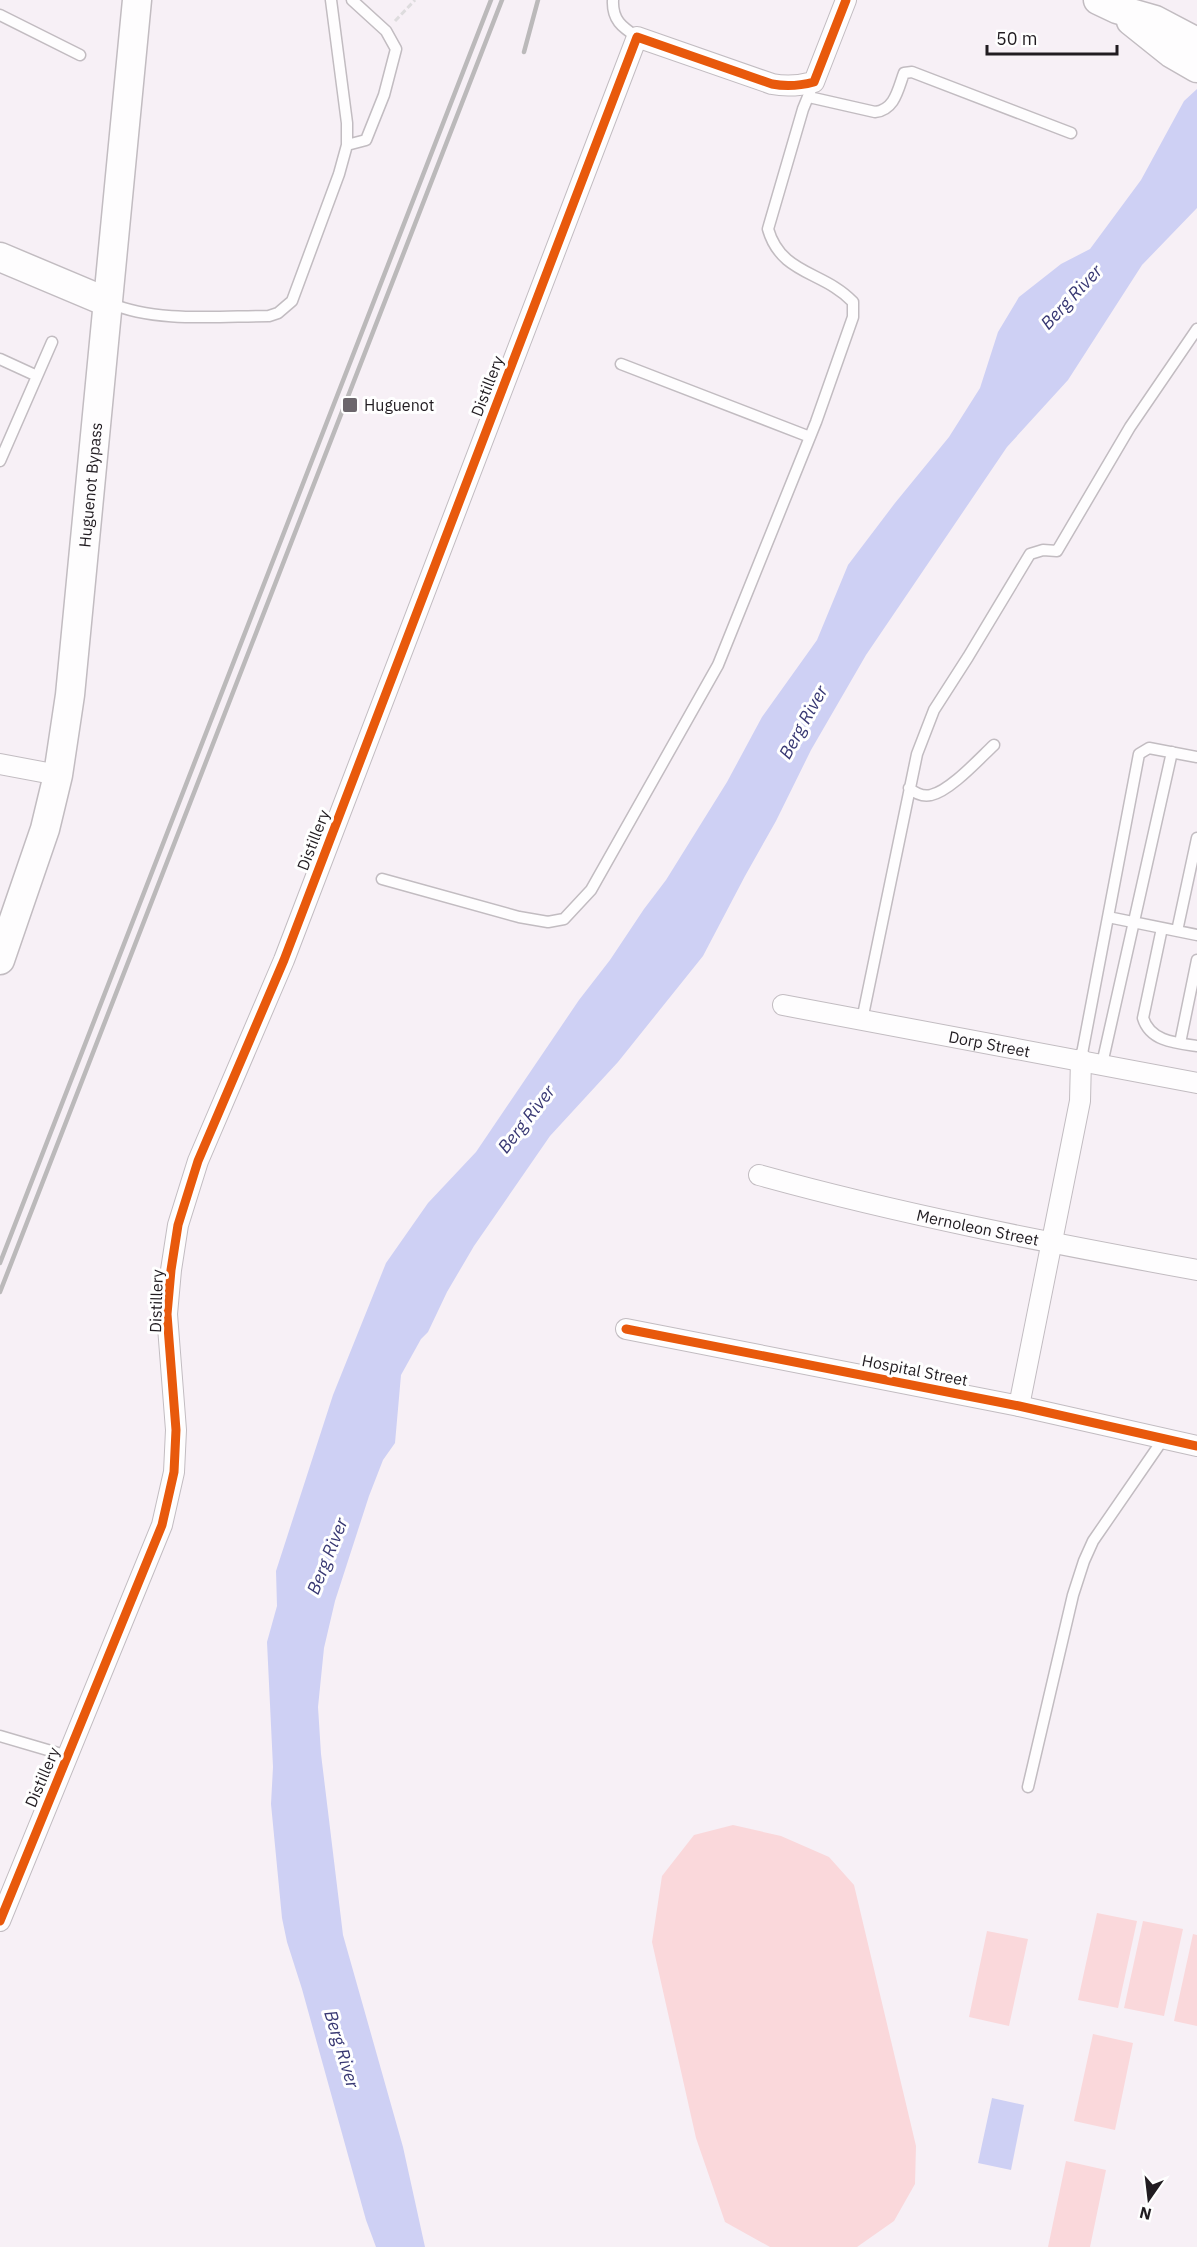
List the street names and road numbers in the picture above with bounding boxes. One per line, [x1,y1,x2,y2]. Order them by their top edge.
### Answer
street label: Distillery [466,353,508,419]
street label: Huguenot Bypass [74,421,106,548]
street label: Distillery [292,807,334,873]
street label: Dorp Street [947,1026,1032,1061]
street label: Mernoleon Street [915,1205,1041,1250]
street label: Distillery [145,1269,167,1333]
street label: Hospital Street [860,1350,970,1390]
street label: Distillery [20,1744,64,1810]

